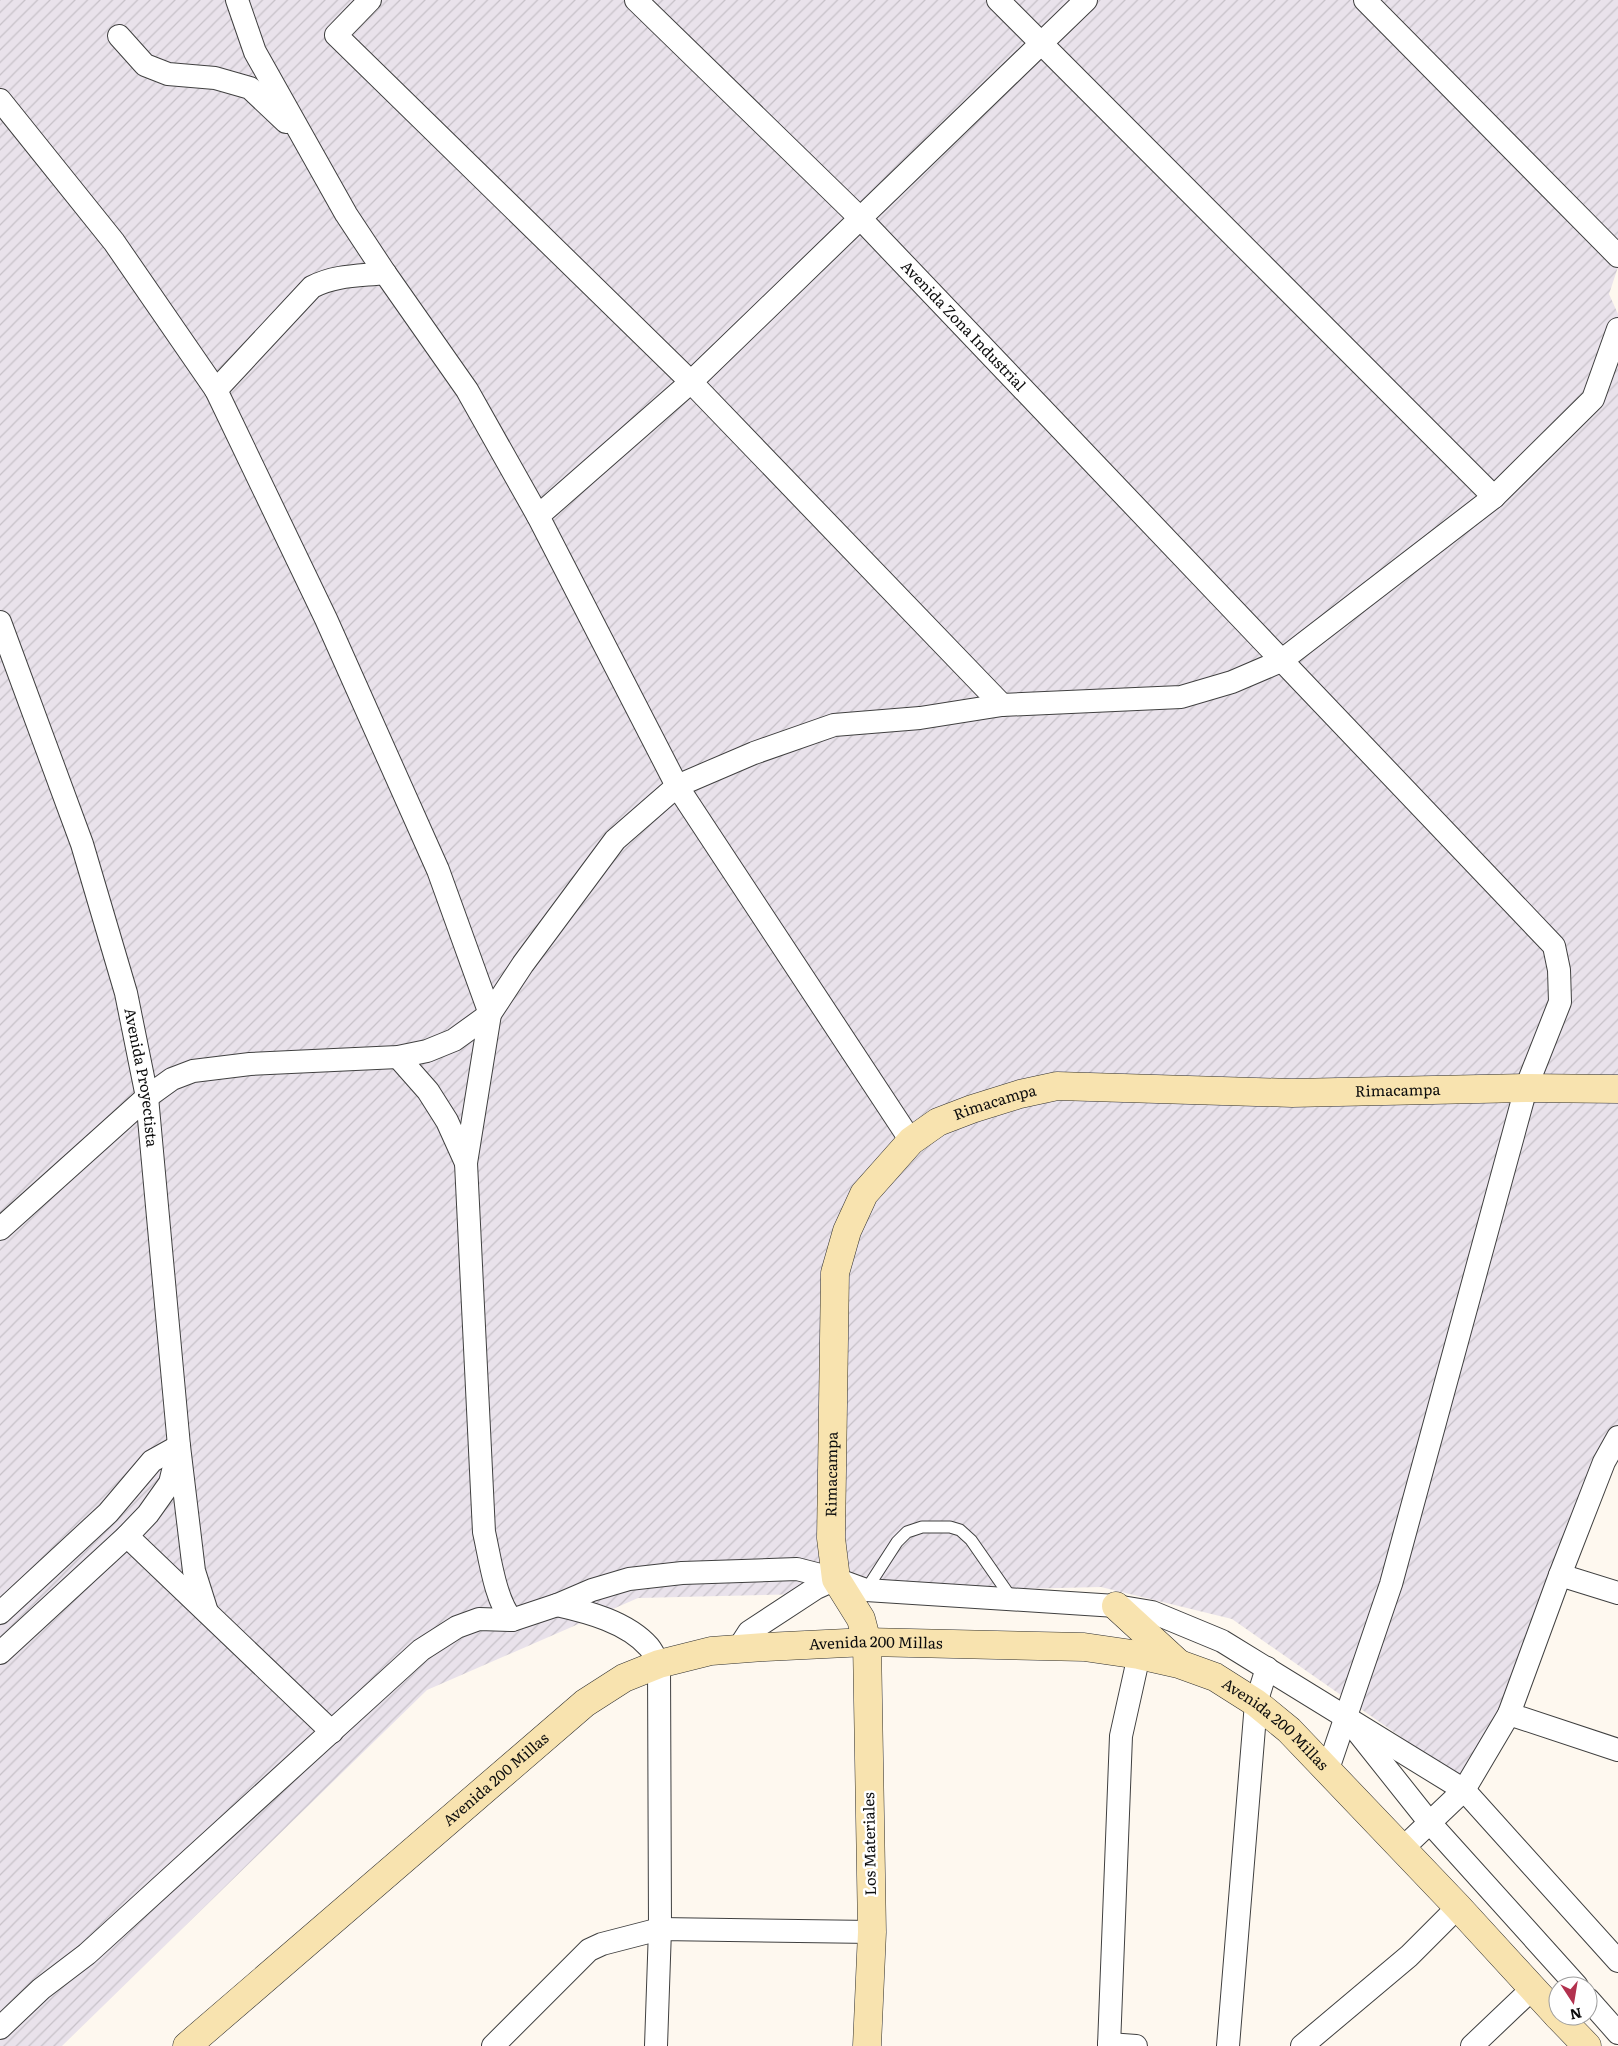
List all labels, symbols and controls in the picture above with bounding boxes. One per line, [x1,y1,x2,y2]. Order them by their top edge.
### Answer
street label: Avenida Zona Industrial [896,255,1032,396]
street label: Avenida Proyectista [119,1006,165,1149]
street label: Rimacampa [1355,1077,1442,1102]
street label: Rimacampa [950,1078,1039,1125]
street label: Rimacampa [818,1430,843,1517]
street label: Avenida 200 Millas [808,1629,943,1655]
street label: Avenida 200 Millas [1218,1671,1335,1775]
street label: Avenida 200 Millas [437,1726,553,1831]
street label: Los Materiales [856,1792,881,1896]
north arrow [1548,1976,1598,2026]
text: N [1568,2004,1584,2026]

